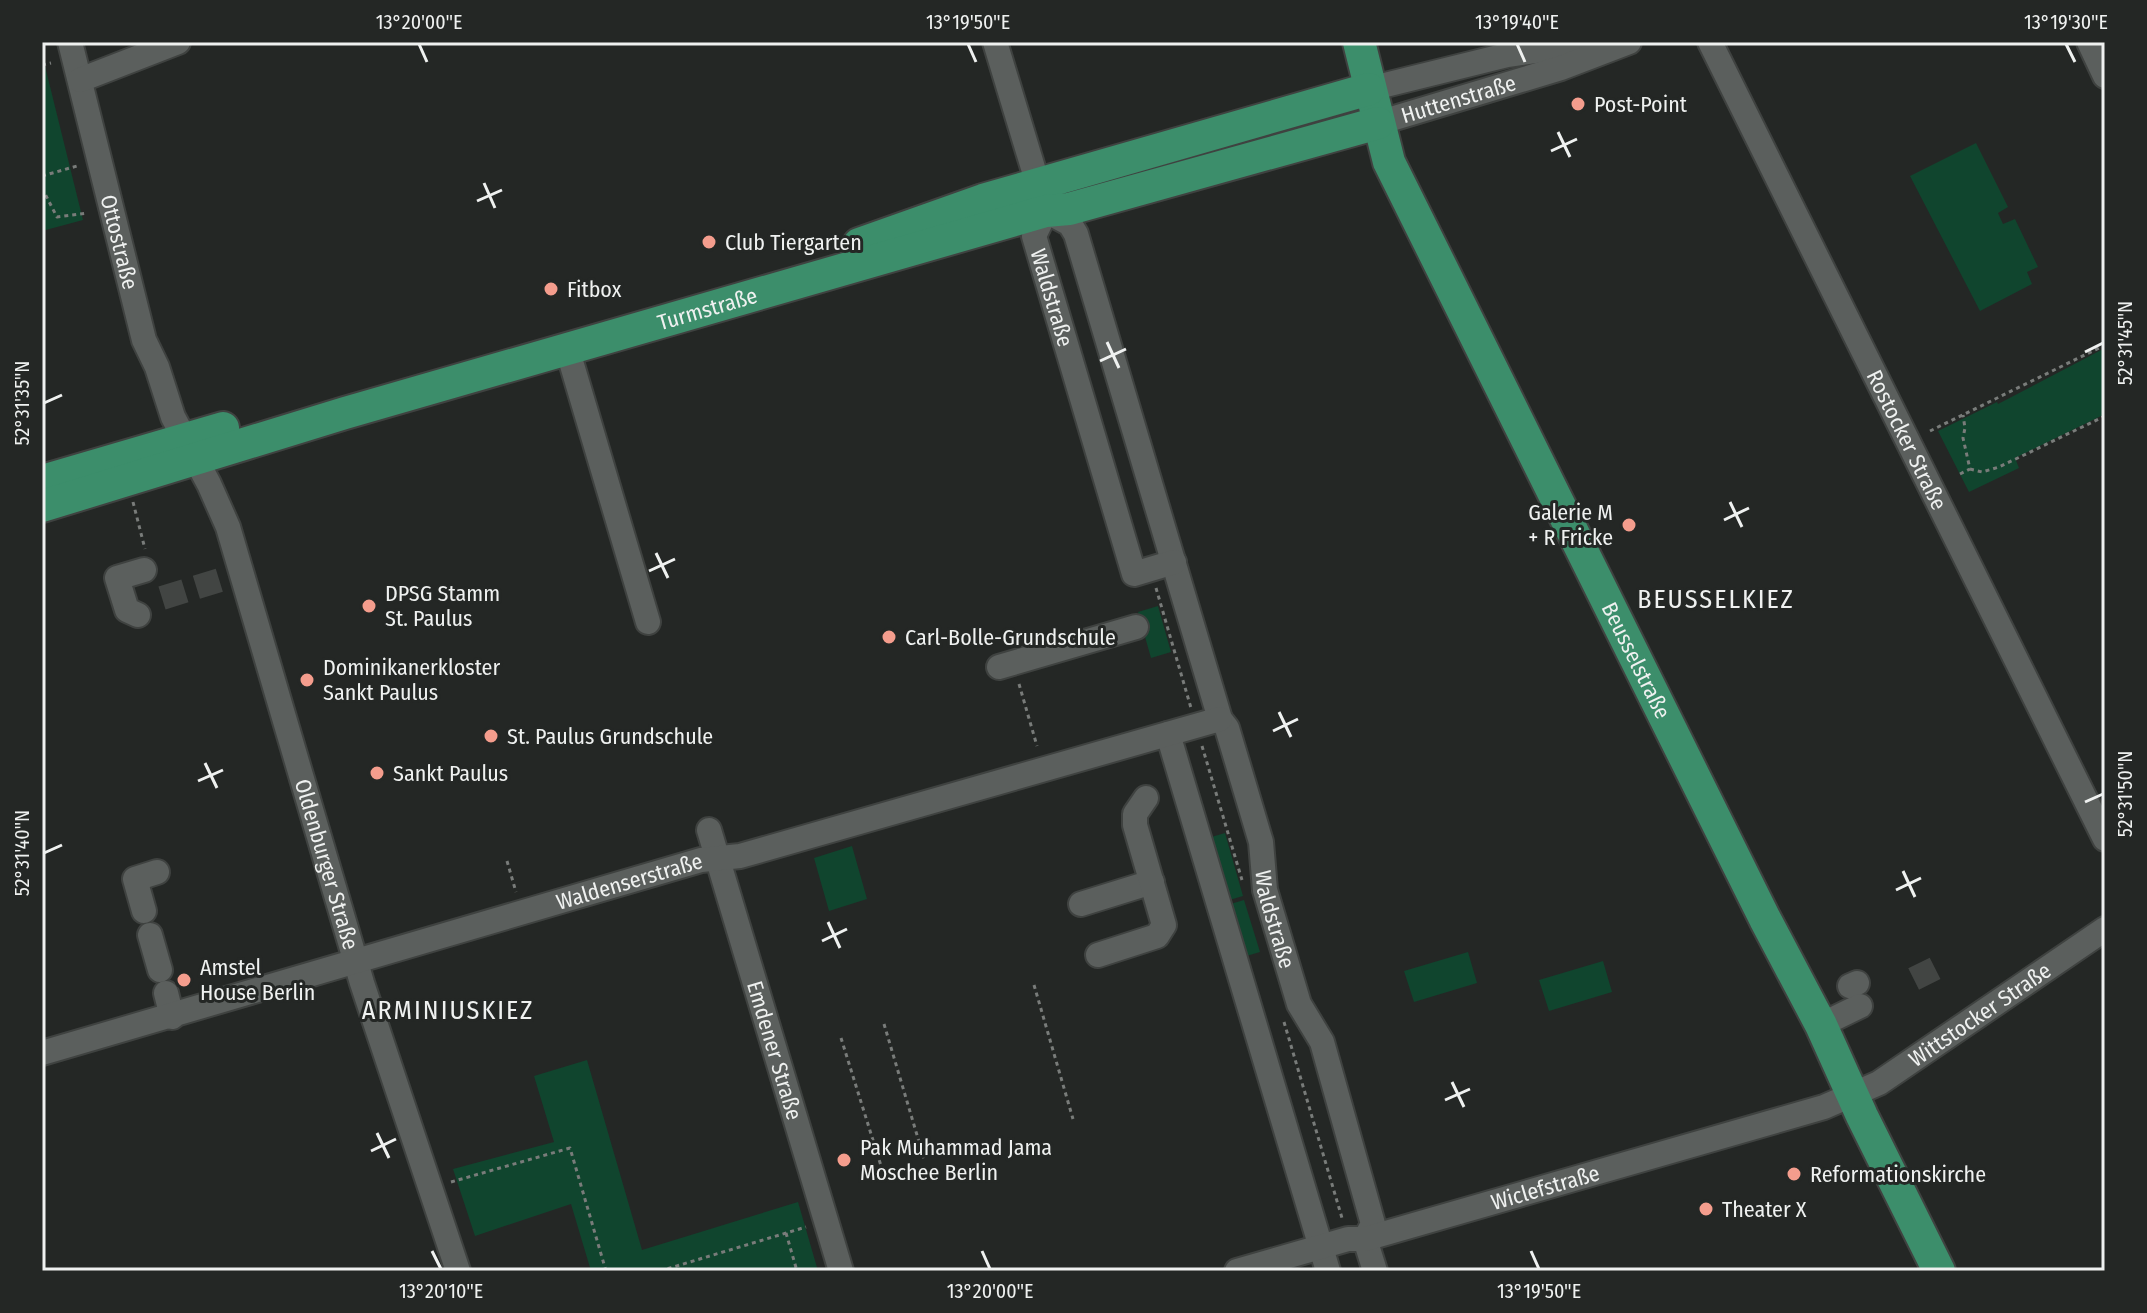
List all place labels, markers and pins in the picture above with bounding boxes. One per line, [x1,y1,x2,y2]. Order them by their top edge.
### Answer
place label: Post-Point [1594,91,1688,118]
marker: Post-Point [1569,95,1587,113]
place label: Club Tiergarten [725,229,862,256]
marker: Club Tiergarten [700,233,718,251]
place label: Fitbox [567,276,622,303]
marker: Fitbox [542,280,560,298]
place label: Galerie M + R Fricke [1528,499,1613,551]
marker: Galerie M + R Fricke [1620,516,1638,534]
place label: DPSG Stamm St. Paulus [385,580,500,632]
marker: DPSG Stamm St. Paulus [360,597,378,615]
place label: Carl-Bolle-Grundschule [905,624,1116,651]
marker: Carl-Bolle-Grundschule [880,628,898,646]
place label: Dominikanerkloster Sankt Paulus [323,654,500,706]
marker: Dominikanerkloster Sankt Paulus [298,671,316,689]
place label: St. Paulus Grundschule [507,723,713,750]
marker: St. Paulus Grundschule [482,727,500,745]
place label: Sankt Paulus [393,760,508,787]
marker: Sankt Paulus [368,764,386,782]
place label: Amstel House Berlin [200,954,315,1006]
marker: Amstel House Berlin [175,971,193,989]
place label: Pak Muhammad Jama Moschee Berlin [860,1134,1052,1186]
marker: Pak Muhammad Jama Moschee Berlin [835,1151,853,1169]
place label: Reformationskirche [1810,1161,1986,1188]
marker: Reformationskirche [1785,1165,1803,1183]
place label: Theater X [1722,1196,1807,1223]
marker: Theater X [1697,1200,1715,1218]

